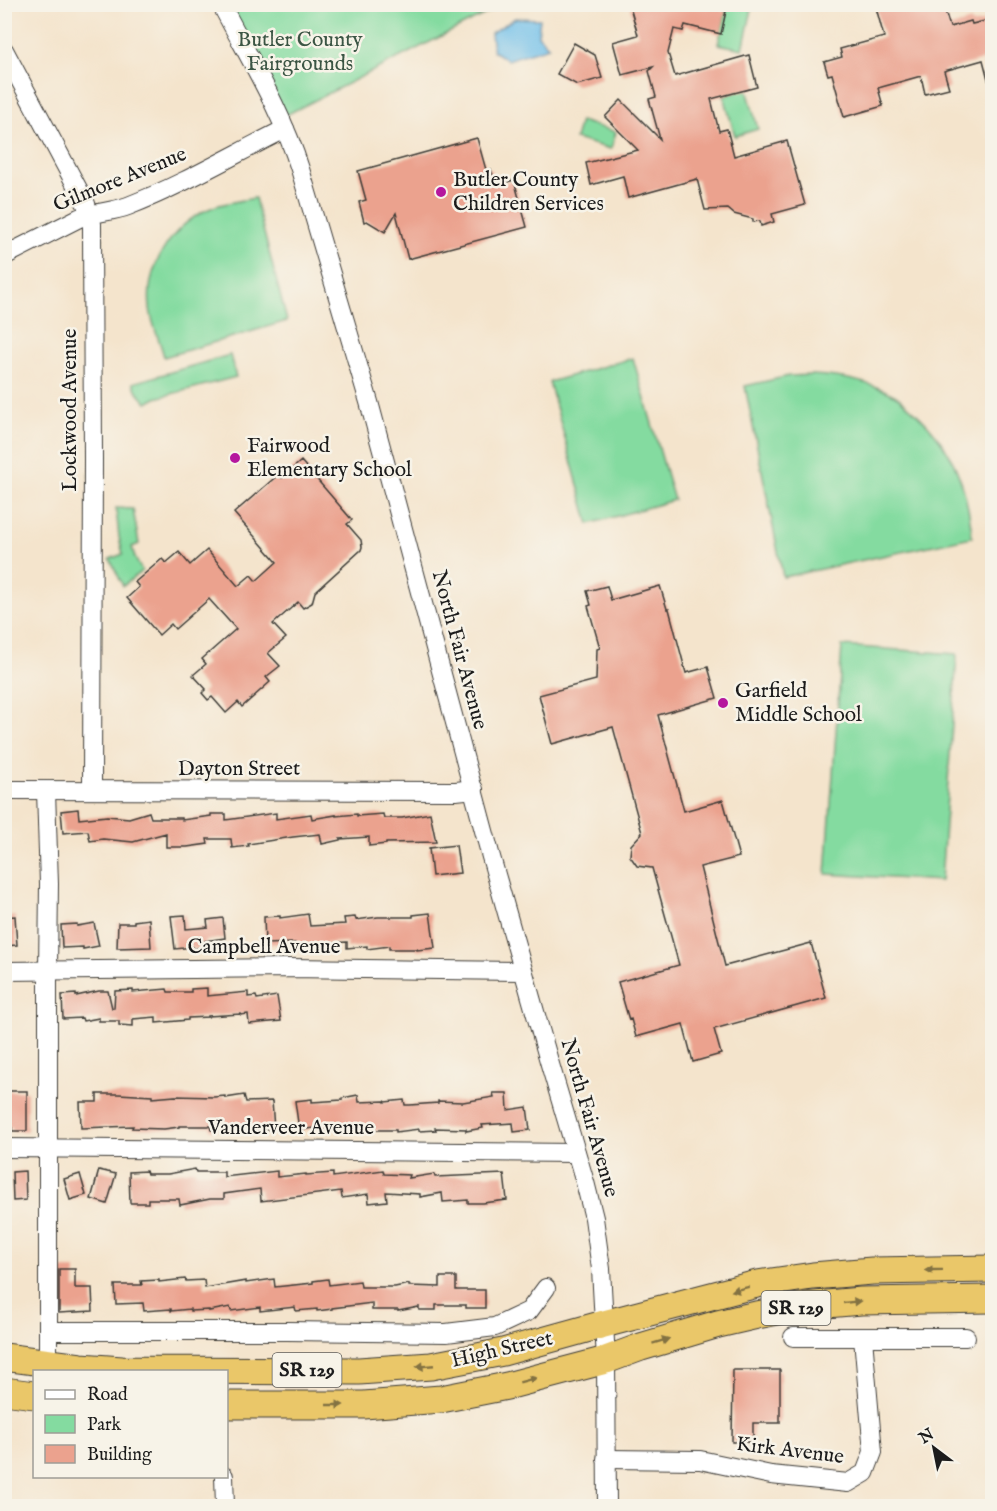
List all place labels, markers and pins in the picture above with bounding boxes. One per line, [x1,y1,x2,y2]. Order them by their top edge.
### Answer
place label: Butler County Children Services [453,167,604,218]
marker: Butler County Children Services [434,185,448,199]
place label: Fairwood Elementary School [247,433,412,484]
marker: Fairwood Elementary School [228,451,242,465]
place label: Garfield Middle School [735,678,862,729]
marker: Garfield Middle School [716,696,730,710]

